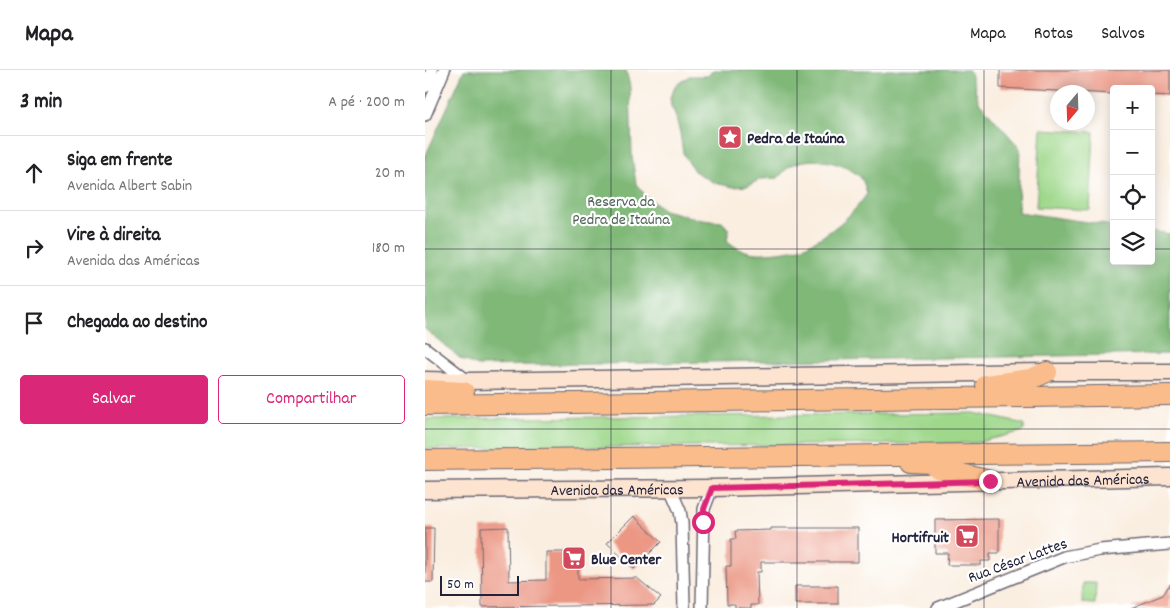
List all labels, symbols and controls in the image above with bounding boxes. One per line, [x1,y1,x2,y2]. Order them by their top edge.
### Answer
text: Mapa [25,18,73,52]
text: Mapa [970,22,1006,47]
text: Rotas [1034,22,1073,47]
text: Salvos [1101,22,1145,47]
north arrow [1050,85,1095,130]
map controls [1110,85,1155,265]
button: + [1110,85,1155,130]
text: 3 min [20,88,62,118]
text: A pé · 200 m [328,91,405,114]
place icon: Pedra de Itaúna [717,124,743,150]
place label: Pedra de Itaúna [747,128,846,151]
button: − [1110,130,1155,175]
text: Siga em frente [67,148,172,175]
icon: ahead [20,159,48,187]
text: 20 m [375,162,405,185]
text: Avenida Albert Sabin [67,175,192,198]
button: locate [1110,175,1155,220]
park label: Reserva da Pedra de Itaúna [572,191,670,232]
button: layers [1110,220,1155,265]
text: Vire à direita [67,223,160,250]
icon: right [20,234,48,262]
text: 180 m [372,237,405,260]
text: Avenida das Américas [67,250,200,273]
icon: arrive [20,309,48,337]
text: Chegada ao destino [67,310,208,337]
button: Salvar [20,375,208,424]
button: Compartilhar [218,375,405,424]
street label: Avenida das Américas [1016,468,1150,495]
route end [979,470,1002,493]
street label: Avenida das Américas [550,479,684,503]
route start [692,511,715,534]
supermarket icon: Hortifruit [954,523,980,549]
place label: Hortifruit [892,527,949,550]
street label: Rua César Lattes [965,533,1071,590]
supermarket icon: Blue Center [561,545,587,571]
place label: Blue Center [591,549,662,572]
scale bar [440,573,519,596]
text: 50 m [447,575,474,595]

